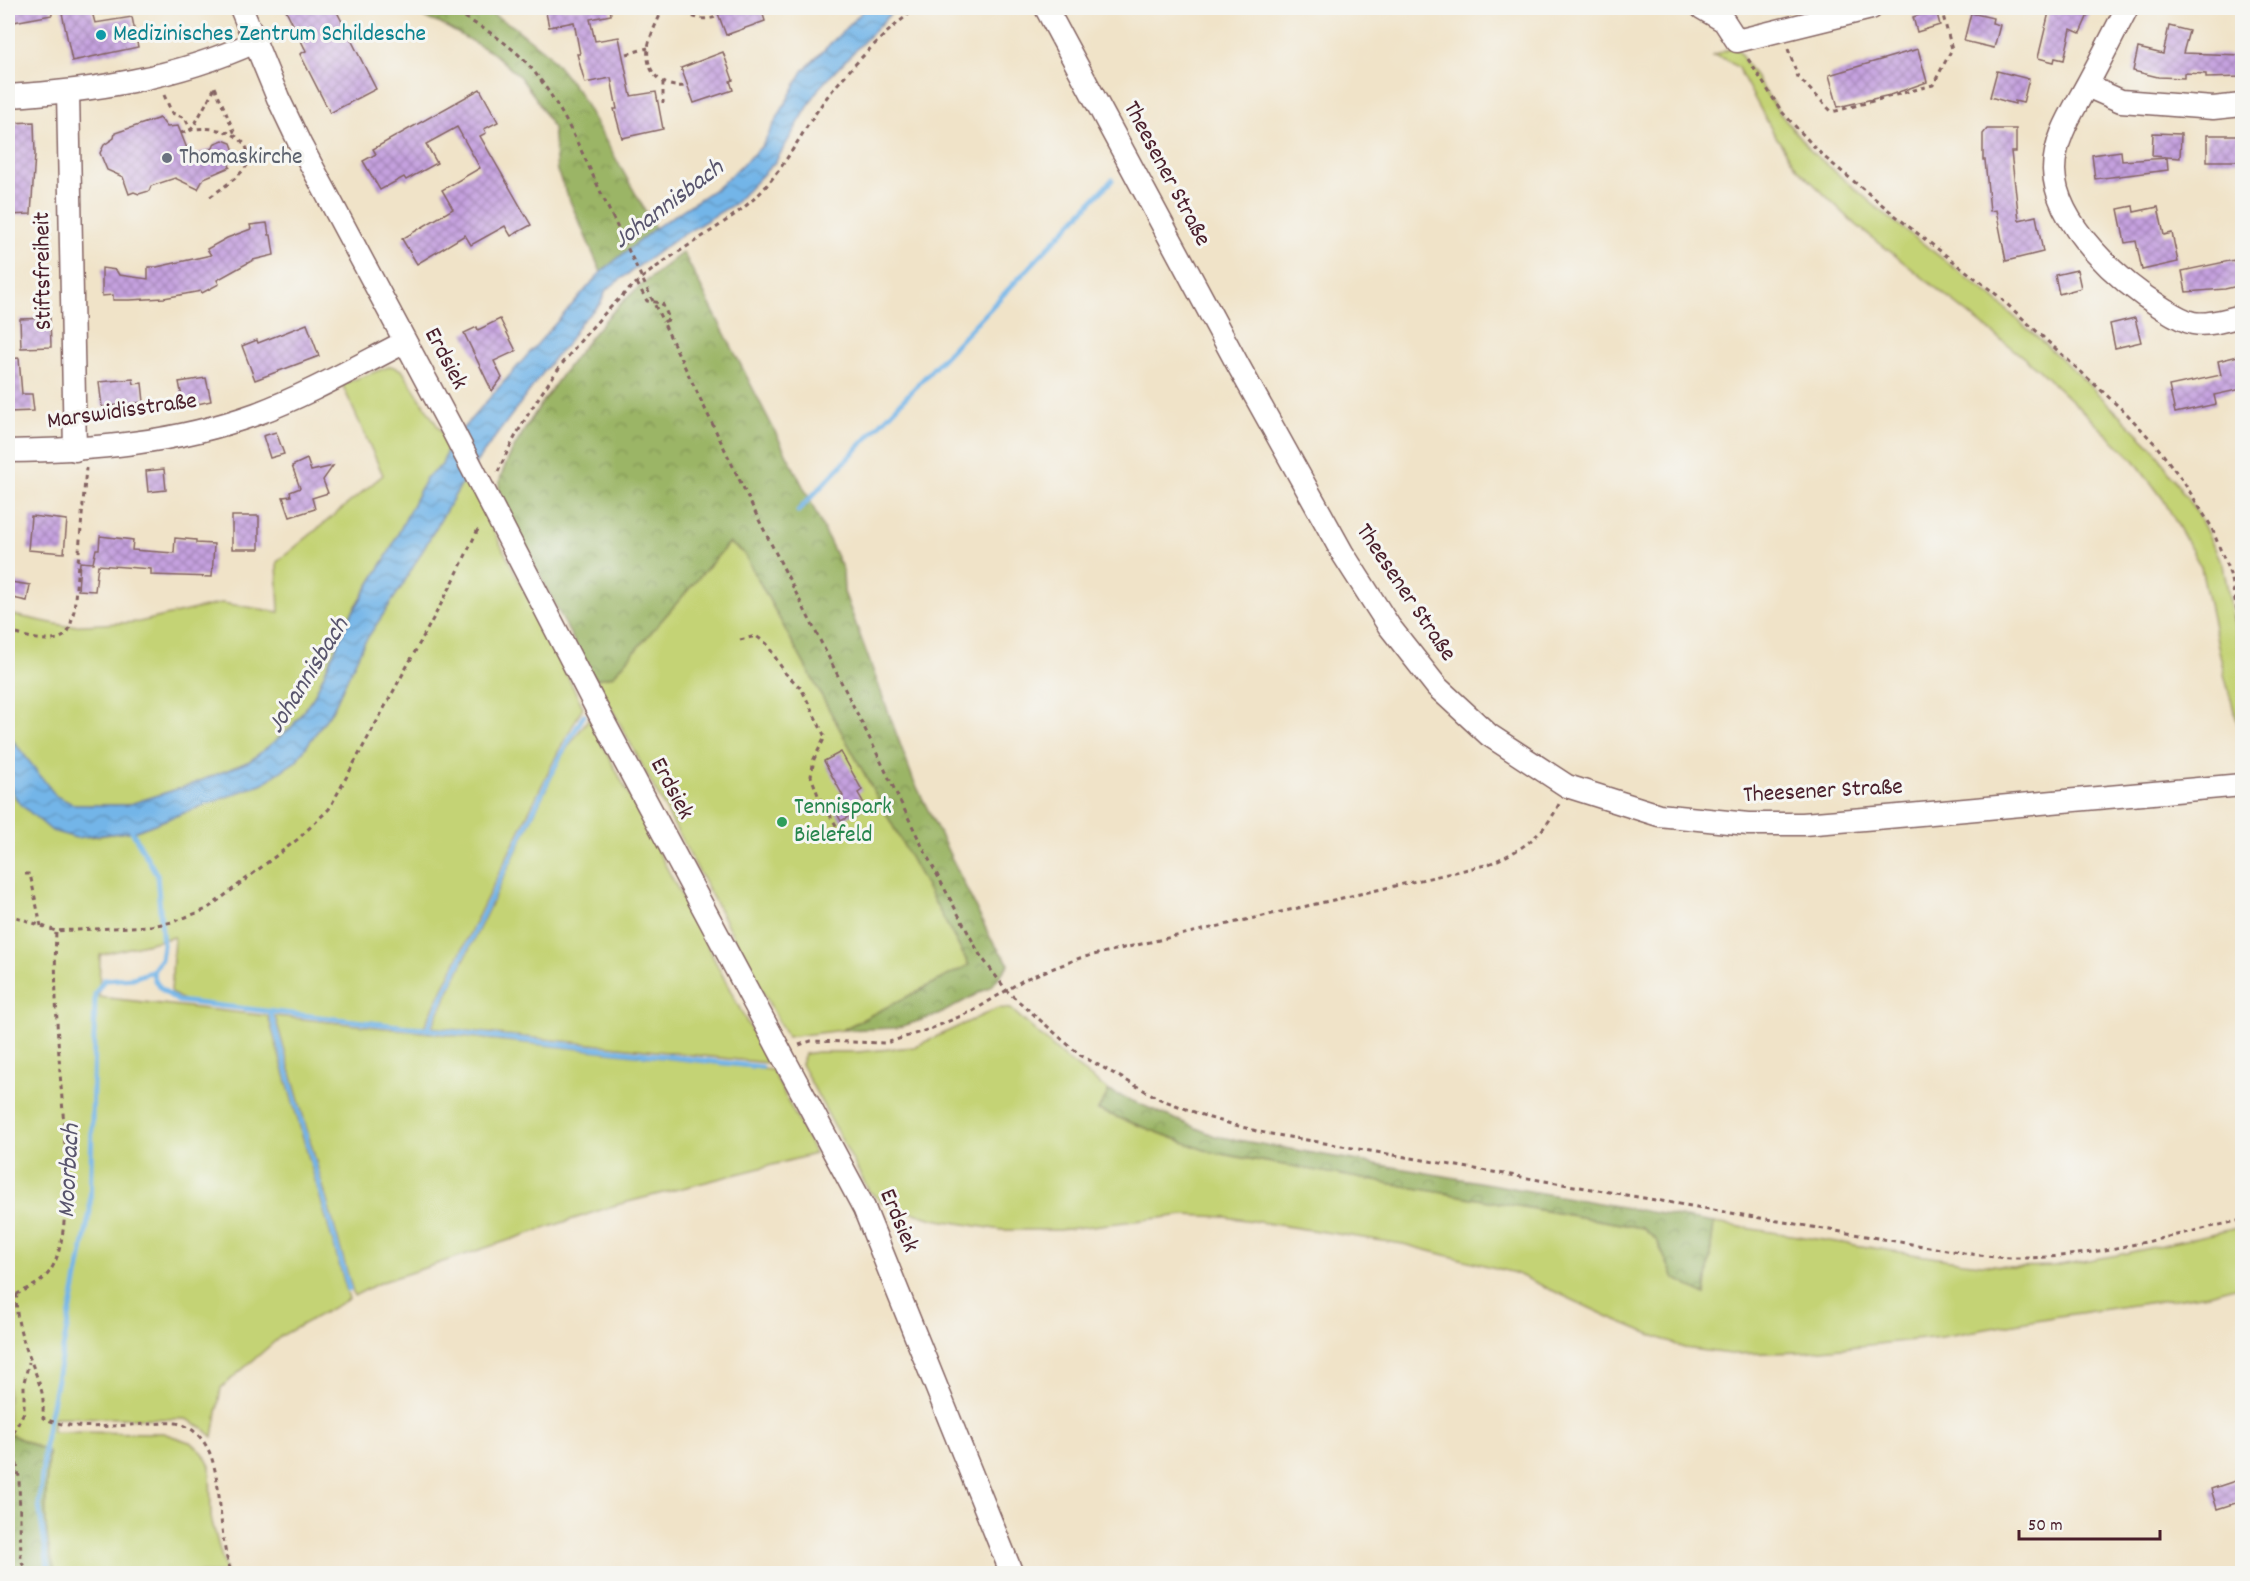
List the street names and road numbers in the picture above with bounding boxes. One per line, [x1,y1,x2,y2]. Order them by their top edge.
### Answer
street label: Theesener Straße [1113,95,1219,253]
street label: Stiftsfreiheit [26,211,62,330]
street label: Erdsiek [415,322,475,396]
street label: Marswidisstraße [45,385,199,439]
street label: Theesener Straße [1346,517,1464,669]
street label: Erdsiek [641,752,701,826]
street label: Theesener Straße [1742,771,1904,813]
street label: Erdsiek [869,1184,927,1258]

